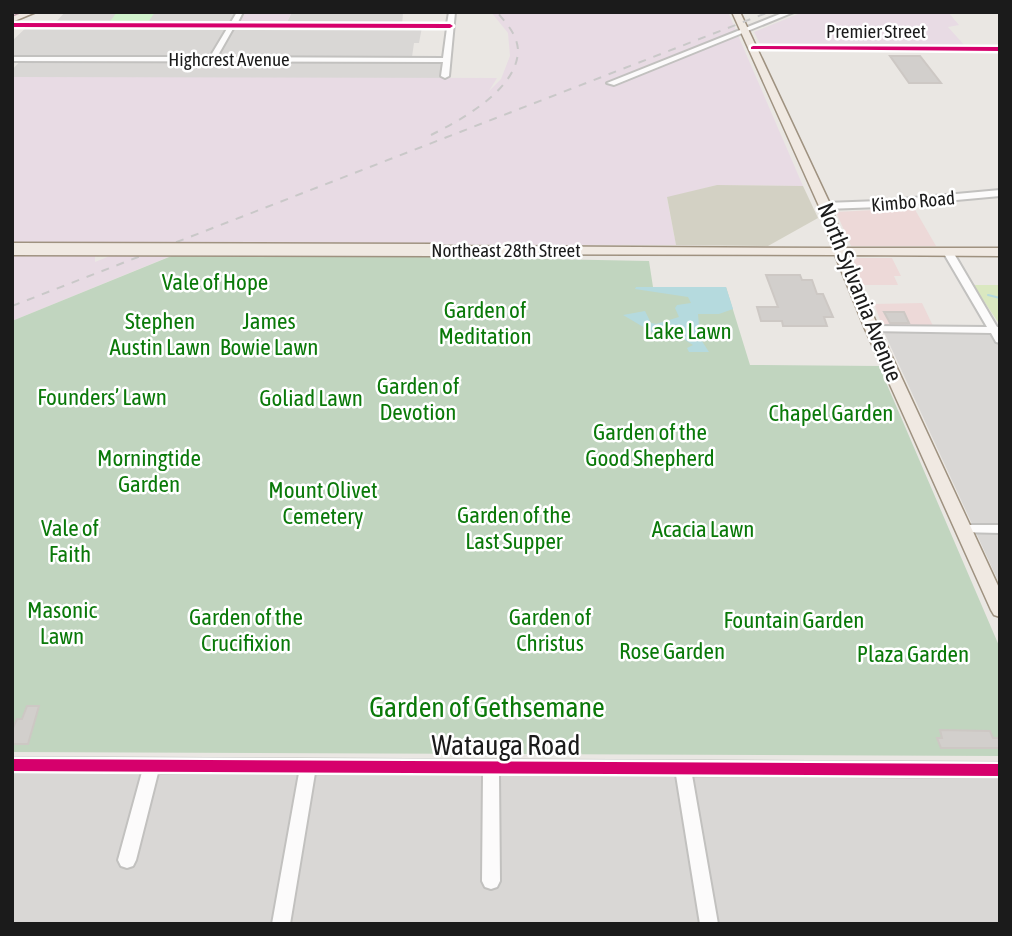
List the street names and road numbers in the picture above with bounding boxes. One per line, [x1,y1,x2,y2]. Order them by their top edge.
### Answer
street label: Premier Street [826,20,926,42]
street label: Highcrest Avenue [168,48,290,70]
street label: Kimbo Road [870,186,956,216]
street label: North Sylvania Avenue [812,199,908,385]
street label: Northeast 28th Street [431,239,581,261]
street label: Watauga Road [432,729,580,761]

